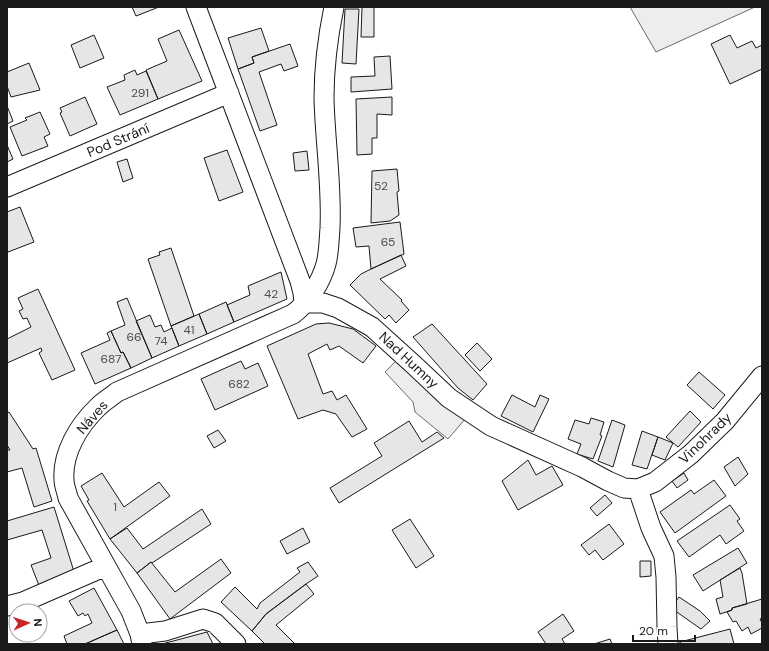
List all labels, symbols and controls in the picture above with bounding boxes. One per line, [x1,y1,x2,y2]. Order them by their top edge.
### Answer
house number: 291 [131,85,149,101]
street label: Pod Strání [84,118,153,161]
house number: 52 [374,178,388,194]
house number: 65 [381,234,395,250]
house number: 42 [264,286,278,302]
house number: 41 [183,322,195,338]
street label: Nad Humny [375,328,443,392]
house number: 66 [126,329,142,345]
house number: 74 [155,333,167,349]
house number: 687 [101,351,121,367]
house number: 682 [228,376,250,392]
street label: Náves [72,396,112,438]
street label: Vinohrady [675,408,735,468]
house number: 1 [113,499,117,515]
north arrow [8,603,48,643]
scale bar [633,617,695,643]
text: N [31,618,45,627]
text: 20 m [639,623,668,639]

